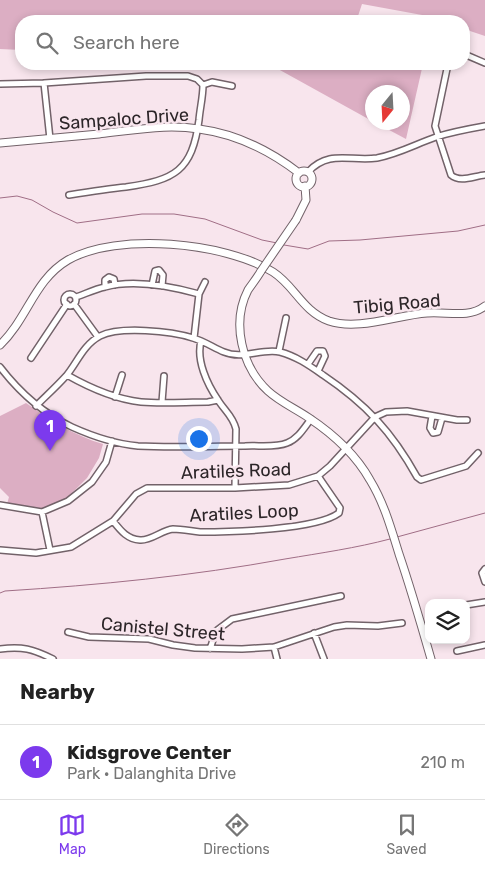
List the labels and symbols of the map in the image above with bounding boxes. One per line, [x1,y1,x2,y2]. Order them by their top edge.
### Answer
north arrow [365,85,410,130]
street label: Sampaloc Drive [58,103,190,135]
street label: Tibig Road [352,289,442,319]
pin: 1 [34,410,66,451]
your location [186,426,212,452]
street label: Aratiles Road [180,458,292,484]
street label: Aratiles Loop [189,499,299,527]
street label: Canistel Street [100,613,226,645]

